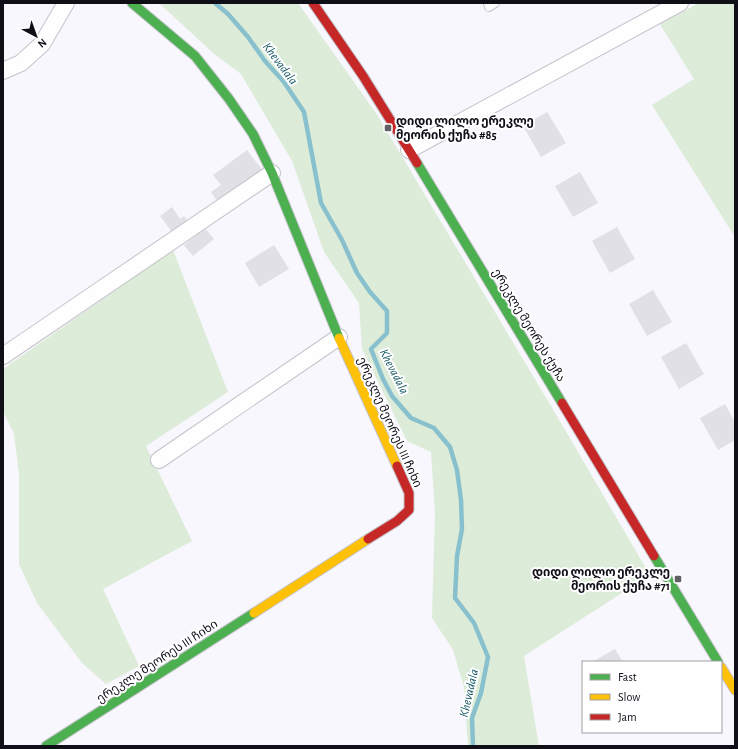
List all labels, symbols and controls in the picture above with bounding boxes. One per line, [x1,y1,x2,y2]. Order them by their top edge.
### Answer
north arrow [16,16,56,56]
text: N [36,37,49,50]
water label: Khevadala [260,40,300,88]
place label: დიდი ლილო ერეკლე მეორის ქუჩა #85 [396,115,534,142]
marker: დიდი ლილო ერეკლე მეორის ქუჩა #85 [383,123,393,133]
street label: ერეკლე მეორეს ქუჩა [489,266,568,385]
water label: Khevadala [377,347,411,397]
street label: ერეკლე მეორეს III ჩიხი [354,355,424,490]
place label: დიდი ლილო ერეკლე მეორის ქუჩა #71 [532,566,670,593]
marker: დიდი ლილო ერეკლე მეორის ქუჩა #71 [673,574,683,584]
street label: ერეკლე მეორეს III ჩიხი [94,617,221,706]
legend [582,661,722,733]
water label: Khevadala [458,668,481,719]
text: Fast [618,671,637,683]
text: Slow [618,691,640,703]
text: Jam [618,711,637,723]

